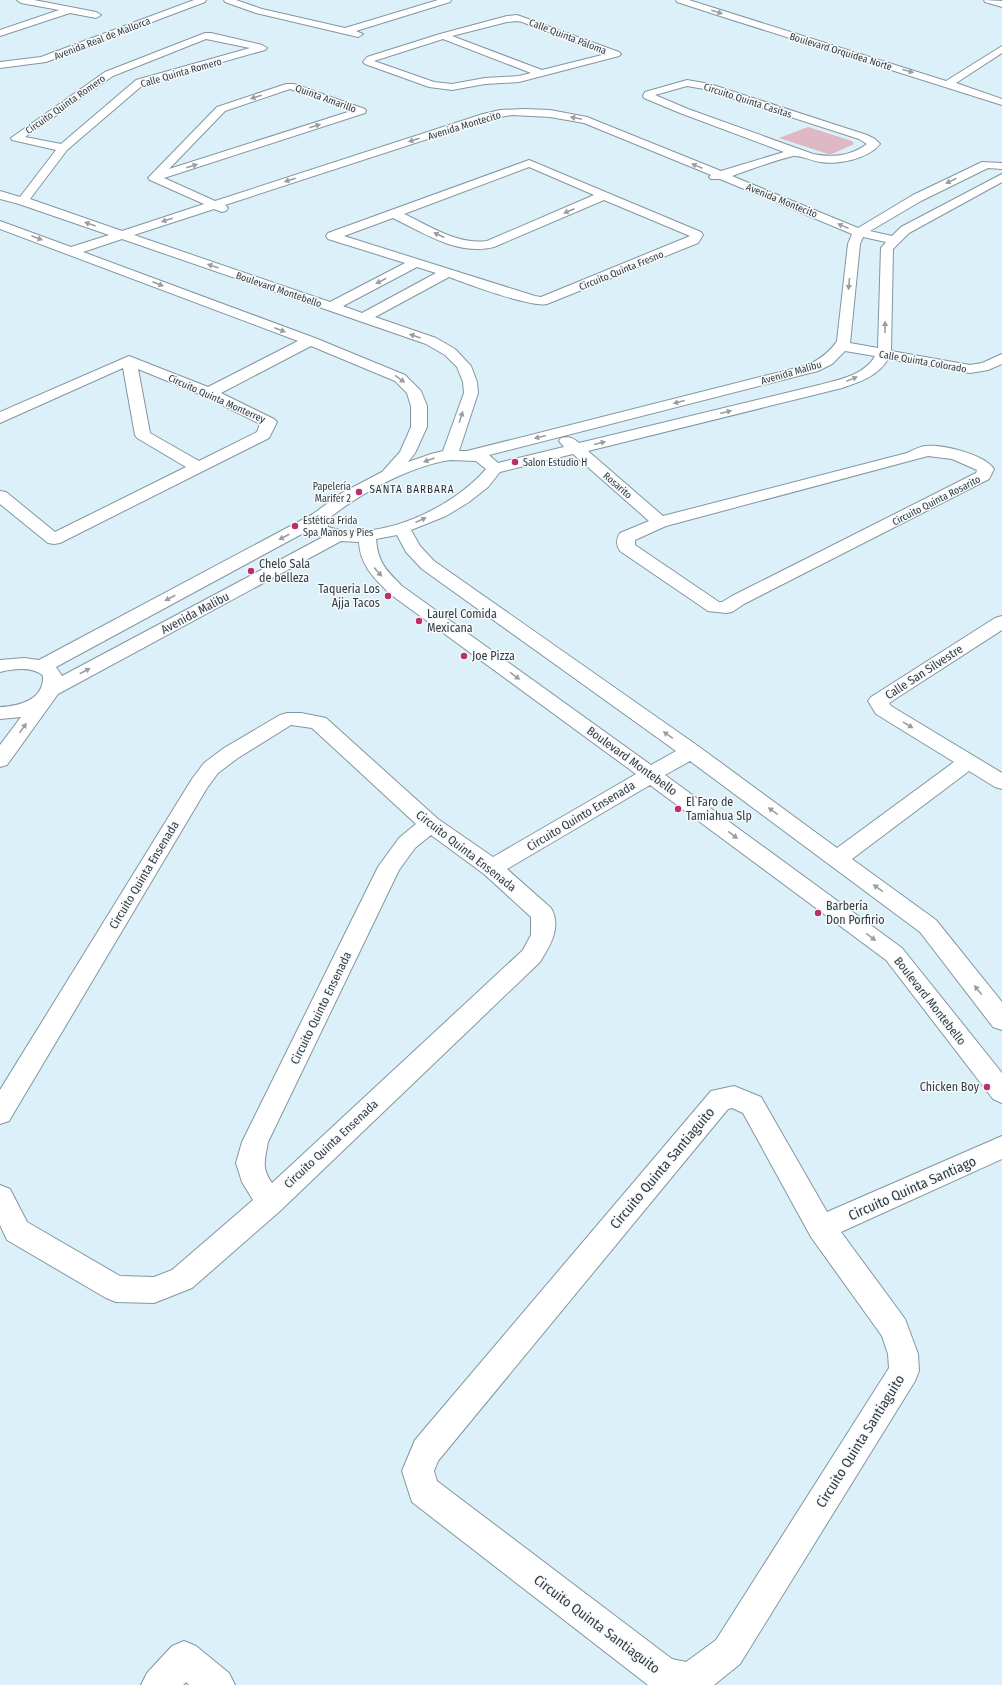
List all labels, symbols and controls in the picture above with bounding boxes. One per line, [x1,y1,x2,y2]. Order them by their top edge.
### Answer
one-way arrow [711,9,723,15]
street label: Avenida Real de Mallorca [52,15,152,63]
street label: Calle Quinta Paloma [527,17,608,57]
street label: Boulevard Orquídea Norte [788,30,894,73]
street label: Calle Quinta Romero [139,56,223,90]
one-way arrow [902,68,914,74]
street label: Circuito Quinta Romero [23,73,108,137]
street label: Circuito Quinta Casitas [702,81,793,121]
street label: Quinta Amarillo [293,82,358,116]
one-way arrow [249,94,261,100]
street label: Avenida Montecito [426,109,502,143]
one-way arrow [570,115,583,121]
one-way arrow [310,123,322,129]
one-way arrow [408,137,420,143]
one-way arrow [186,163,198,169]
one-way arrow [692,163,703,169]
one-way arrow [284,178,296,184]
one-way arrow [945,178,957,184]
street label: Avenida Montecito [744,181,819,221]
one-way arrow [563,208,575,214]
one-way arrow [160,217,172,223]
one-way arrow [83,221,95,227]
one-way arrow [837,222,849,228]
one-way arrow [433,232,444,238]
one-way arrow [31,236,43,242]
street label: Circuito Quinta Fresno [577,248,665,293]
one-way arrow [206,263,218,269]
street label: Boulevard Montebello [234,270,323,310]
one-way arrow [376,277,387,284]
one-way arrow [846,278,852,290]
one-way arrow [153,282,165,288]
one-way arrow [882,320,888,333]
one-way arrow [274,327,286,333]
one-way arrow [409,332,421,338]
street label: Calle Quinta Colorado [878,348,968,376]
street label: Avenida Malibu [760,359,823,387]
street label: Circuito Quinta Monterrey [166,372,267,426]
one-way arrow [395,375,405,383]
one-way arrow [846,375,858,381]
one-way arrow [673,399,685,405]
one-way arrow [720,408,733,414]
one-way arrow [459,411,465,423]
one-way arrow [533,435,546,441]
one-way arrow [594,440,606,446]
one-way arrow [422,457,434,463]
marker: Salon Estudio H [510,457,520,467]
place label: Salon Estudio H [523,457,587,469]
street label: Rosarito [601,470,634,501]
street label: Circuito Quinta Rosarito [890,473,983,528]
place label: Papelería Marifer 2 [313,480,352,505]
district label: SANTA BARBARA [369,483,455,496]
marker: Papelería Marifer 2 [354,487,364,497]
place label: Estética Frida Spa Manos y Pies [303,515,373,539]
one-way arrow [415,517,426,523]
marker: Estética Frida Spa Manos y Pies [290,521,300,531]
one-way arrow [279,534,290,540]
place label: Chelo Sala de belleza [259,557,310,585]
marker: Chelo Sala de belleza [246,566,256,576]
one-way arrow [374,566,383,577]
place label: Taqueria Los Ajja Tacos [318,582,380,610]
street label: Avenida Malibu [159,589,231,637]
marker: Taqueria Los Ajja Tacos [383,591,393,601]
one-way arrow [164,595,175,601]
place label: Laurel Comida Mexicana [427,607,497,635]
marker: Laurel Comida Mexicana [414,616,424,626]
street label: Calle San Silvestre [883,642,966,702]
place label: Joe Pizza [472,649,515,663]
marker: Joe Pizza [459,651,469,661]
one-way arrow [79,668,91,675]
one-way arrow [509,672,520,680]
one-way arrow [902,722,914,729]
one-way arrow [19,723,27,734]
street label: Boulevard Montebello [584,724,680,798]
one-way arrow [662,731,673,739]
street label: Circuito Quinto Ensenada [524,778,638,854]
place label: El Faro de Tamiahua Slp [686,795,752,823]
marker: El Faro de Tamiahua Slp [673,804,683,814]
one-way arrow [767,807,778,816]
street label: Circuito Quinta Ensenada [413,808,519,895]
street label: Circuito Quinta Ensenada [106,818,182,931]
one-way arrow [727,831,738,839]
one-way arrow [872,884,883,892]
place label: Barbería Don Porfirio [826,899,885,927]
marker: Barbería Don Porfirio [813,908,823,918]
one-way arrow [865,933,876,942]
street label: Circuito Quinto Ensenada [288,949,354,1067]
street label: Boulevard Montebello [891,954,969,1048]
one-way arrow [974,984,982,995]
place label: Chicken Boy [920,1080,980,1094]
marker: Chicken Boy [982,1082,992,1092]
street label: Circuito Quinta Ensenada [281,1097,381,1191]
street label: Circuito Quinta Santiaguito [607,1104,718,1233]
street label: Circuito Quinta Santiago [846,1153,979,1224]
street label: Circuito Quinta Santiaguito [813,1372,908,1511]
street label: Circuito Quinta Santiaguito [530,1571,663,1677]

